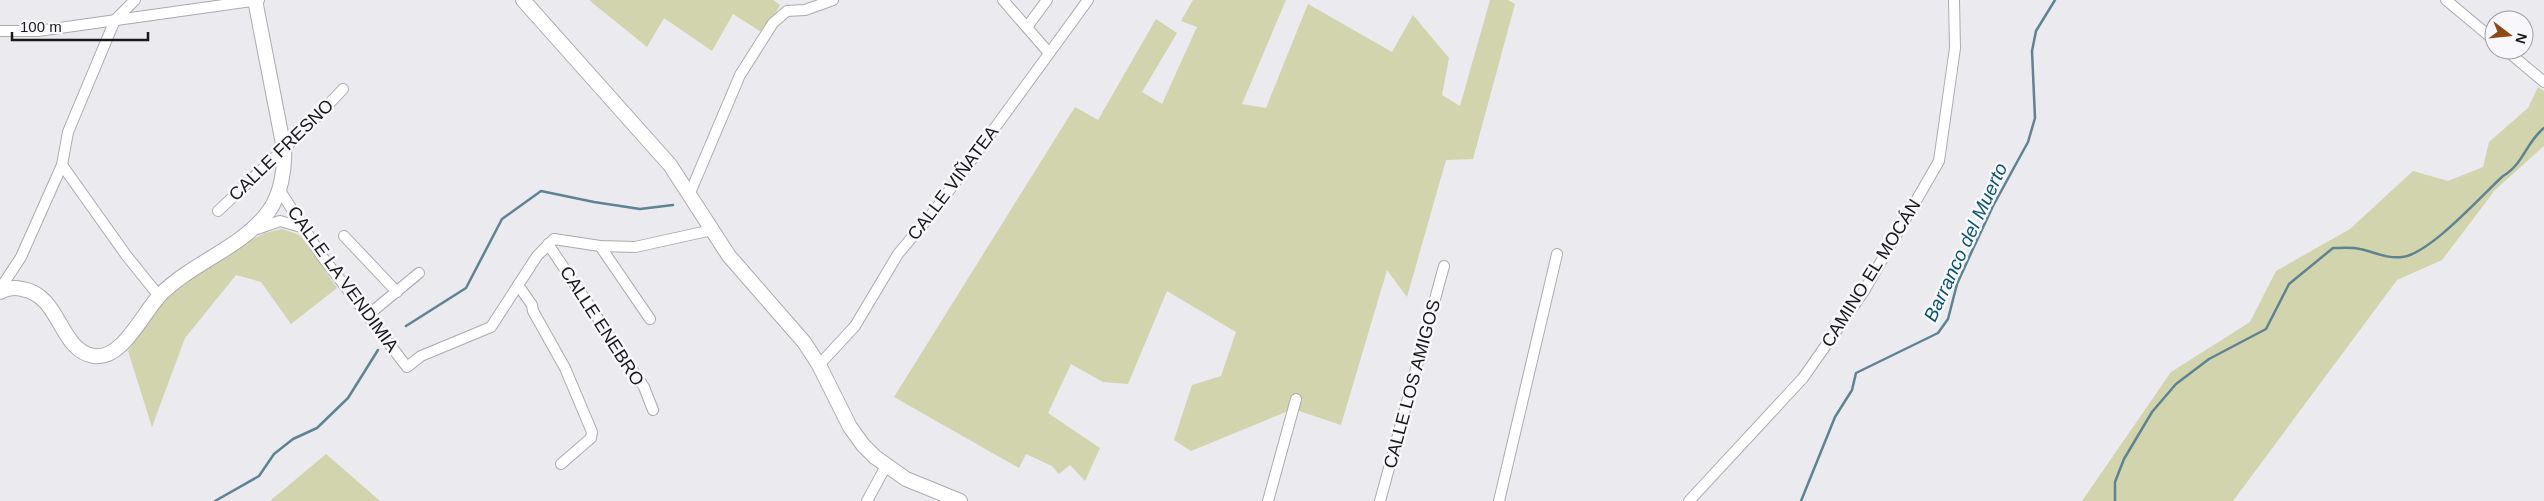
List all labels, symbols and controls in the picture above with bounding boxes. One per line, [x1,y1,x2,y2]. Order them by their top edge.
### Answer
scale bar [12,10,149,42]
north arrow [2484,10,2534,60]
text: 100 m [20,18,62,35]
text: N [2512,32,2531,46]
street label: CALLE FRESNO [225,95,337,205]
street label: CALLE VIÑATEA [903,121,1002,244]
water label: Barranco del Muerto [1920,160,2011,325]
street label: CAMINO EL MOCÁN [1817,195,1925,351]
street label: CALLE LA VENDIMIA [283,202,403,356]
street label: CALLE ENEBRO [556,263,648,389]
street label: CALLE LOS AMIGOS [1380,297,1444,471]

